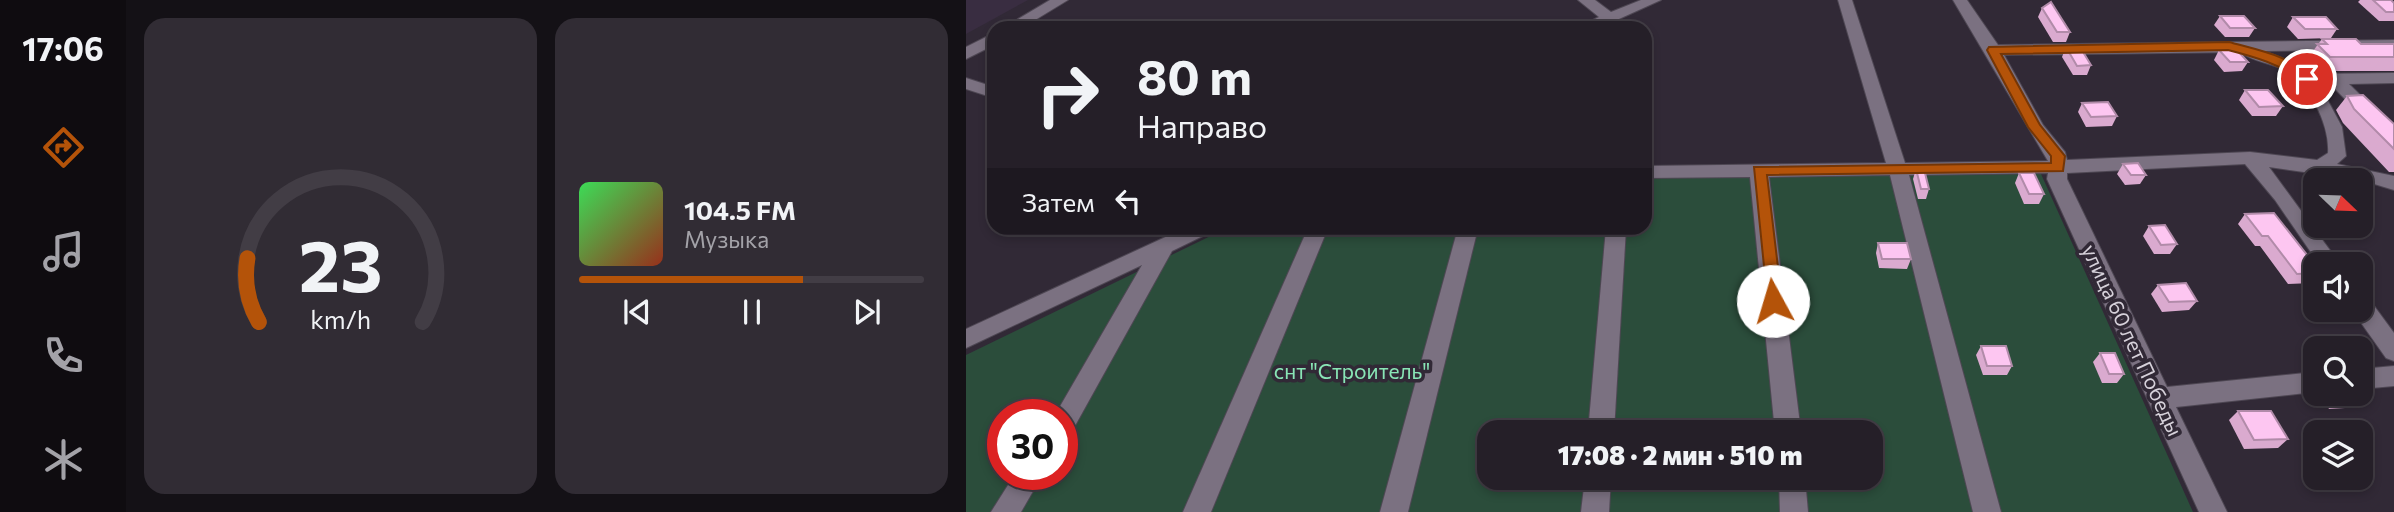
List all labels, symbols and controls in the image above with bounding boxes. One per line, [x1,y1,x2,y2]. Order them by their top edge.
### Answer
text: 17:06 [22,28,104,68]
text: 80 m [1137,45,1252,105]
icon: right [1022,49,1113,140]
pin [2277,49,2337,109]
icon: arrive [2288,60,2326,98]
text: Направо [1137,105,1267,145]
icon: directions [39,123,88,172]
north arrow [2303,168,2373,238]
map controls [2303,168,2373,490]
icon: left [1109,182,1147,220]
text: Затем [1022,186,1095,217]
text: 104.5 FM [684,194,796,225]
text: 23 [299,218,382,307]
text: Музыка [684,225,769,253]
icon: music [39,227,88,276]
street label: улица 60 лет Победы [2078,240,2188,440]
button: sound [2303,252,2373,322]
position arrow [1736,264,1810,338]
icon: previous [618,293,656,331]
icon: pause [733,293,771,331]
icon: next [848,293,886,331]
text: km/h [310,304,371,334]
icon: phone [39,331,88,380]
button: search [2303,336,2373,406]
park label: снт "Строитель" [1274,358,1430,383]
speed limit sign: 30 [987,399,1078,490]
button: layers [2303,420,2373,490]
icon: climate [39,435,88,484]
text: 17:08 · 2 мин · 510 m [1558,439,1802,470]

